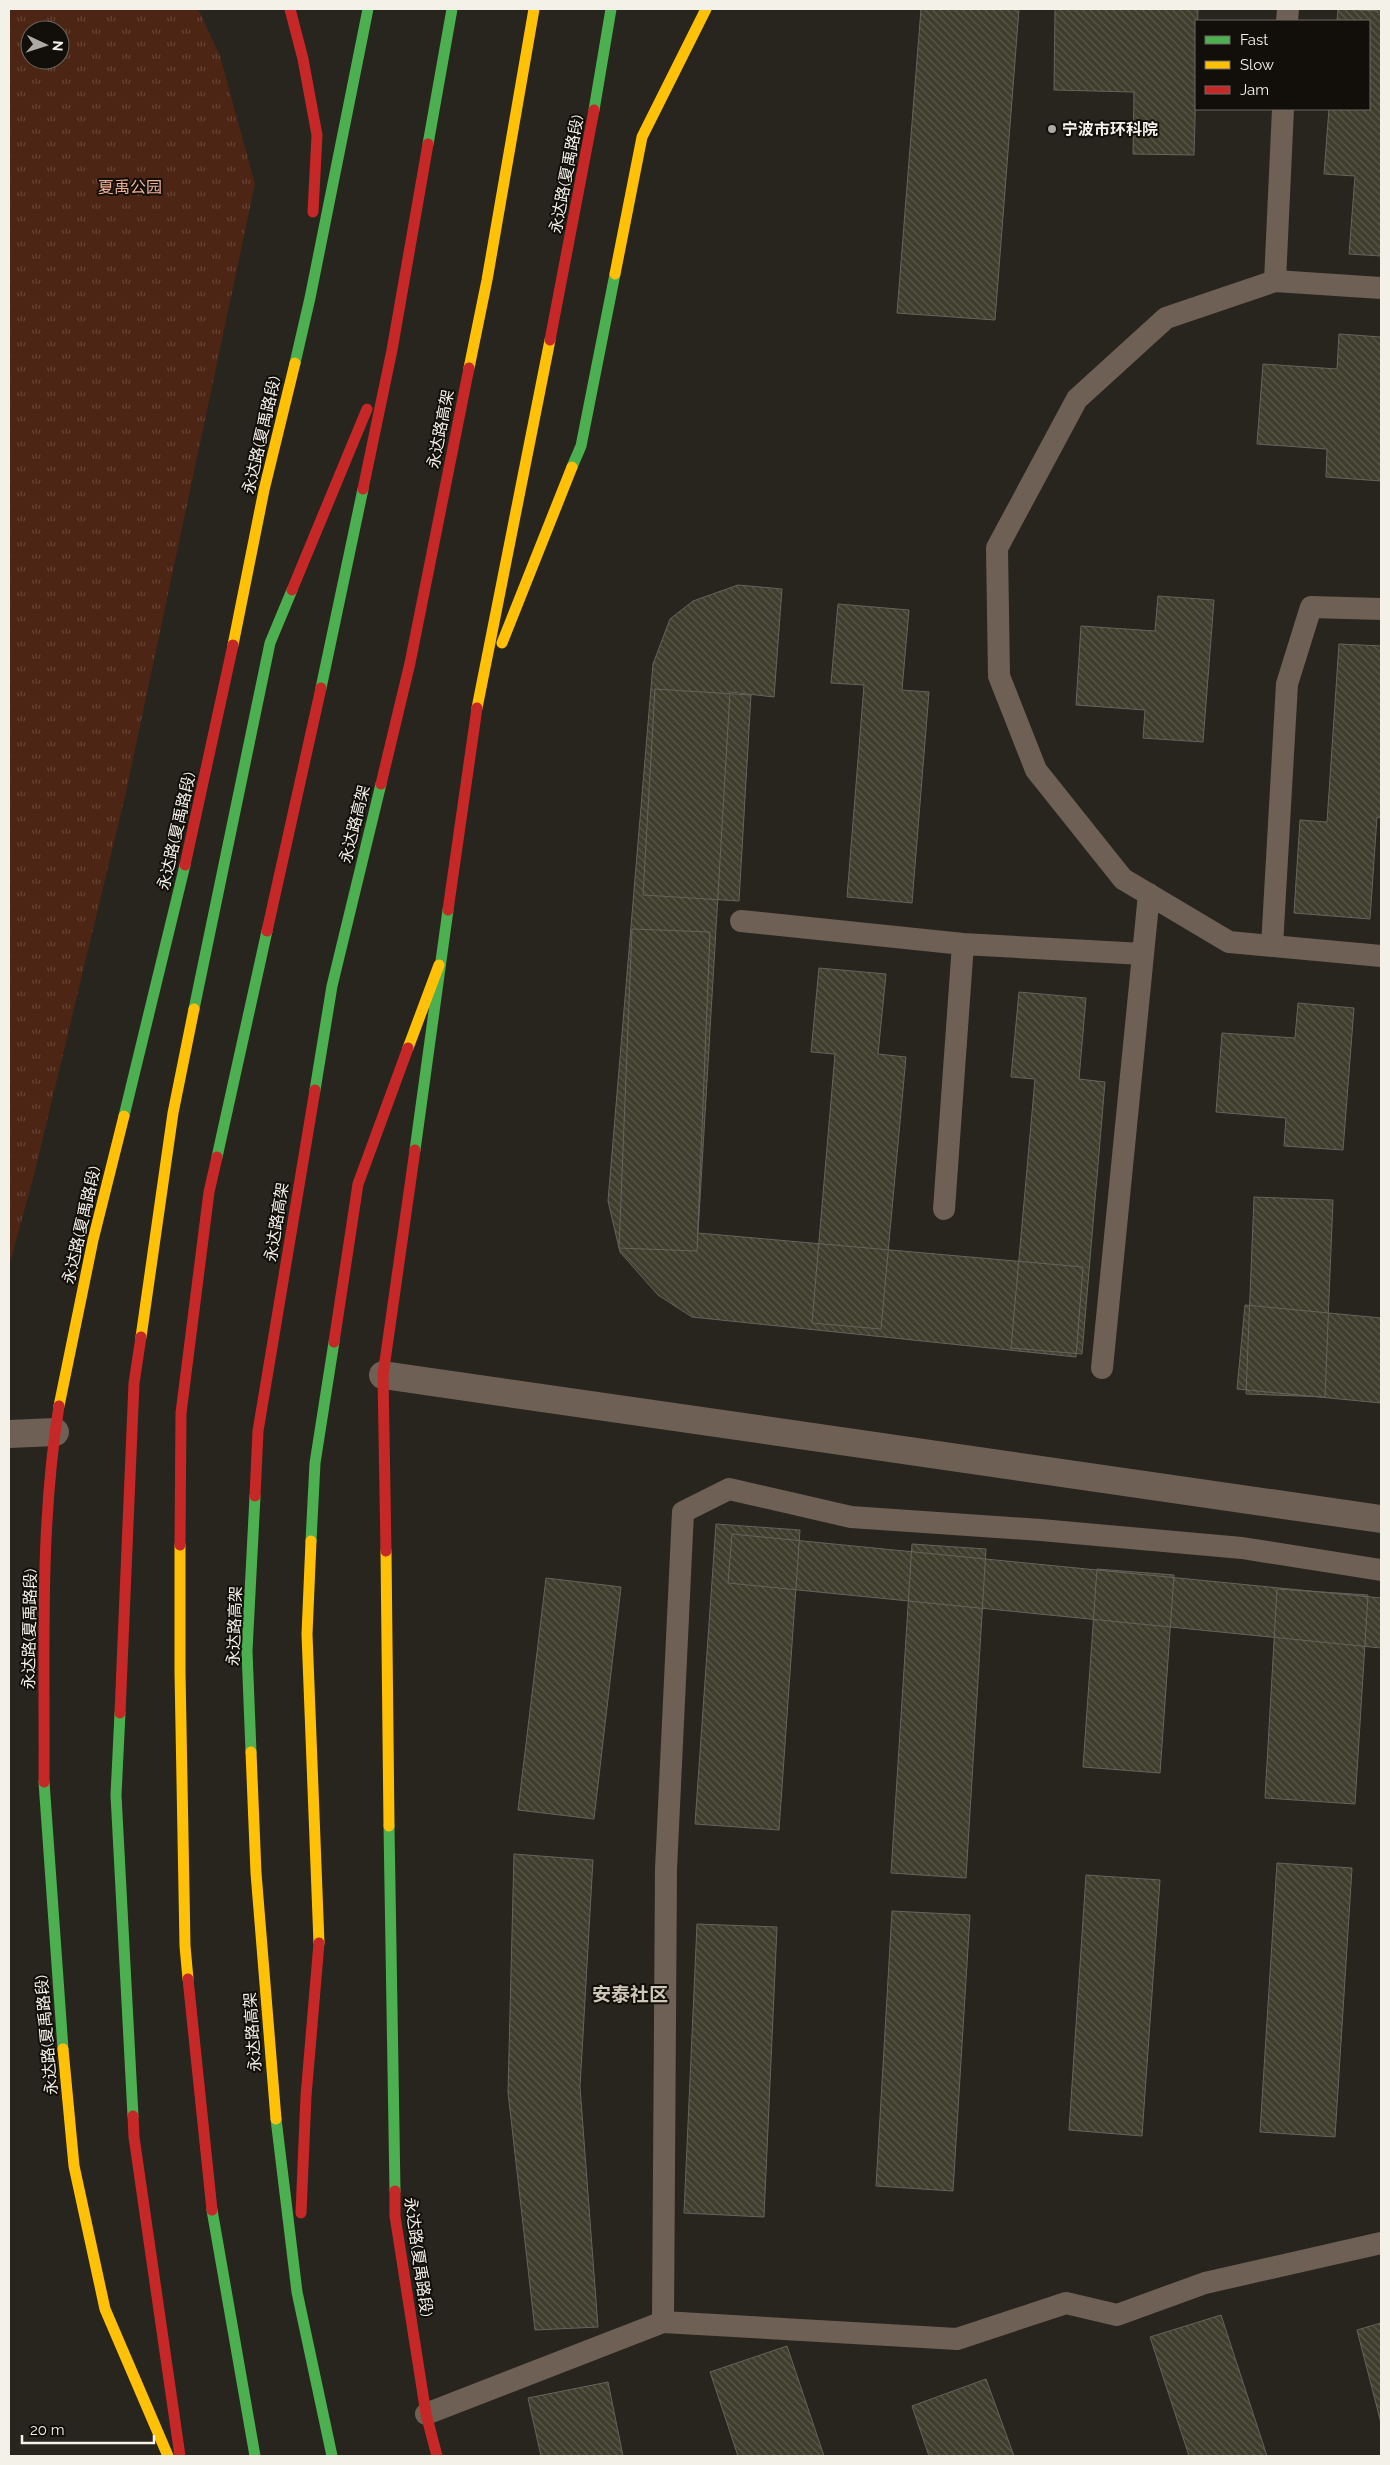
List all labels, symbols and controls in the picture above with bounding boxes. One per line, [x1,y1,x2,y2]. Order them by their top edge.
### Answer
north arrow [20,20,70,70]
legend [1195,20,1370,110]
text: Fast [1240,31,1268,49]
text: N [50,40,66,52]
text: Slow [1240,56,1274,74]
text: Jam [1240,81,1269,99]
street label: 永达路(夏禹路段) [546,113,587,235]
place label: 宁波市环科院 [1062,120,1158,139]
marker: 宁波市环科院 [1046,123,1058,135]
park label: 夏禹公园 [98,178,162,197]
street label: 永达路(夏禹路段) [239,374,284,496]
street label: 永达路高架 [424,388,457,470]
street label: 永达路(夏禹路段) [154,770,199,892]
street label: 永达路高架 [336,783,373,865]
street label: 永达路(夏禹路段) [59,1164,104,1286]
street label: 永达路高架 [261,1181,292,1263]
street label: 永达路(夏禹路段) [19,1569,40,1689]
street label: 永达路高架 [224,1586,245,1666]
street label: 永达路(夏禹路段) [32,1974,61,2096]
district label: 安泰社区 [592,1983,668,2005]
street label: 永达路高架 [240,1991,265,2073]
street label: 永达路(夏禹路段) [401,2196,436,2318]
scale bar [22,2412,155,2444]
text: 20 m [30,2421,65,2439]

